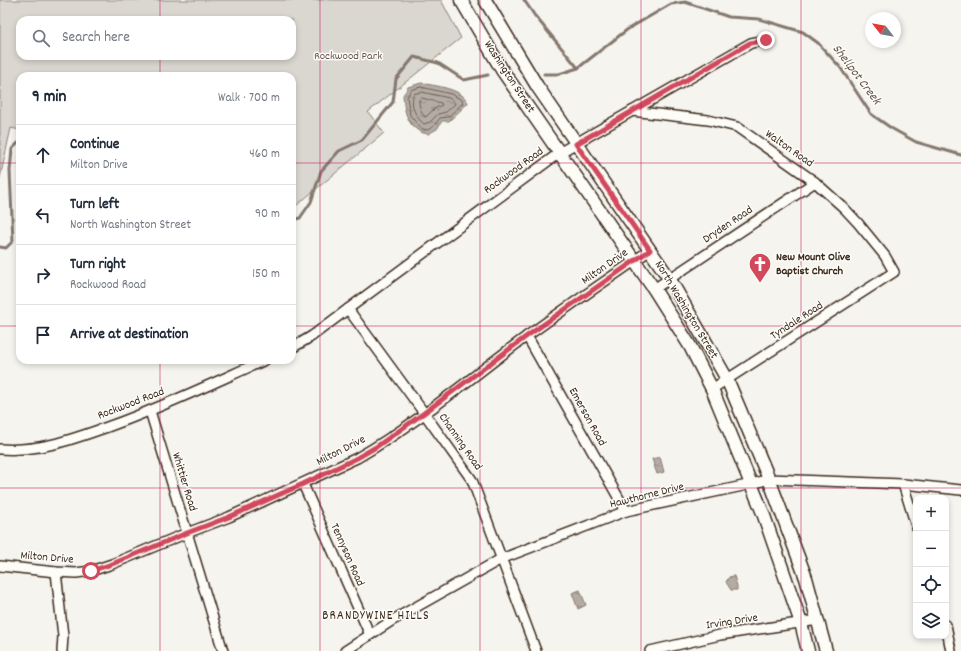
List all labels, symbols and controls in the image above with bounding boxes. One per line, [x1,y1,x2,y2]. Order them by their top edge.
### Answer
north arrow [865,12,901,48]
search box [16,16,296,60]
icon: search [30,27,52,49]
text: Search here [62,27,130,49]
route end [757,31,775,49]
street label: Washington Street [479,37,539,117]
water label: Shellpot Creek [827,41,886,110]
park label: Rockwood Park [314,48,382,65]
text: 9 min [32,86,66,110]
text: Walk · 700 m [218,89,280,108]
street label: Walton Road [761,126,817,172]
text: Continue [70,134,119,156]
icon: ahead [32,144,54,166]
street label: Rockwood Road [481,144,547,198]
text: 460 m [249,145,280,164]
text: Milton Drive [70,156,128,175]
text: Turn left [70,194,119,216]
street label: Dryden Road [700,202,756,248]
icon: left [32,204,54,226]
text: 90 m [255,205,280,224]
text: North Washington Street [70,216,191,235]
street label: Milton Drive [578,245,632,289]
place label: New Mount Olive Baptist Church [776,249,851,280]
church icon: New Mount Olive Baptist Church [747,251,773,284]
text: Turn right [70,254,126,276]
street label: North Washington Street [650,258,722,363]
icon: right [32,264,54,286]
text: 150 m [252,265,280,284]
text: Rockwood Road [70,276,146,295]
street label: Tyndale Road [767,298,827,344]
icon: arrive [32,324,54,346]
text: Arrive at destination [70,324,188,346]
street label: Rockwood Road [95,383,167,425]
street label: Emerson Road [564,385,610,449]
street label: Channing Road [434,410,486,474]
street label: Milton Drive [313,431,369,471]
street label: Whittier Road [167,451,201,513]
street label: Hawthorne Drive [608,479,686,513]
map controls [913,495,949,639]
button: + [913,495,949,531]
street label: Tennyson Road [326,521,368,589]
button: − [913,531,949,567]
street label: Milton Drive [20,547,74,569]
route start [82,562,100,580]
button: locate [913,567,949,603]
button: layers [913,603,949,639]
district label: BRANDYWINE HILLS [322,607,430,626]
street label: Irving Drive [705,610,759,634]

